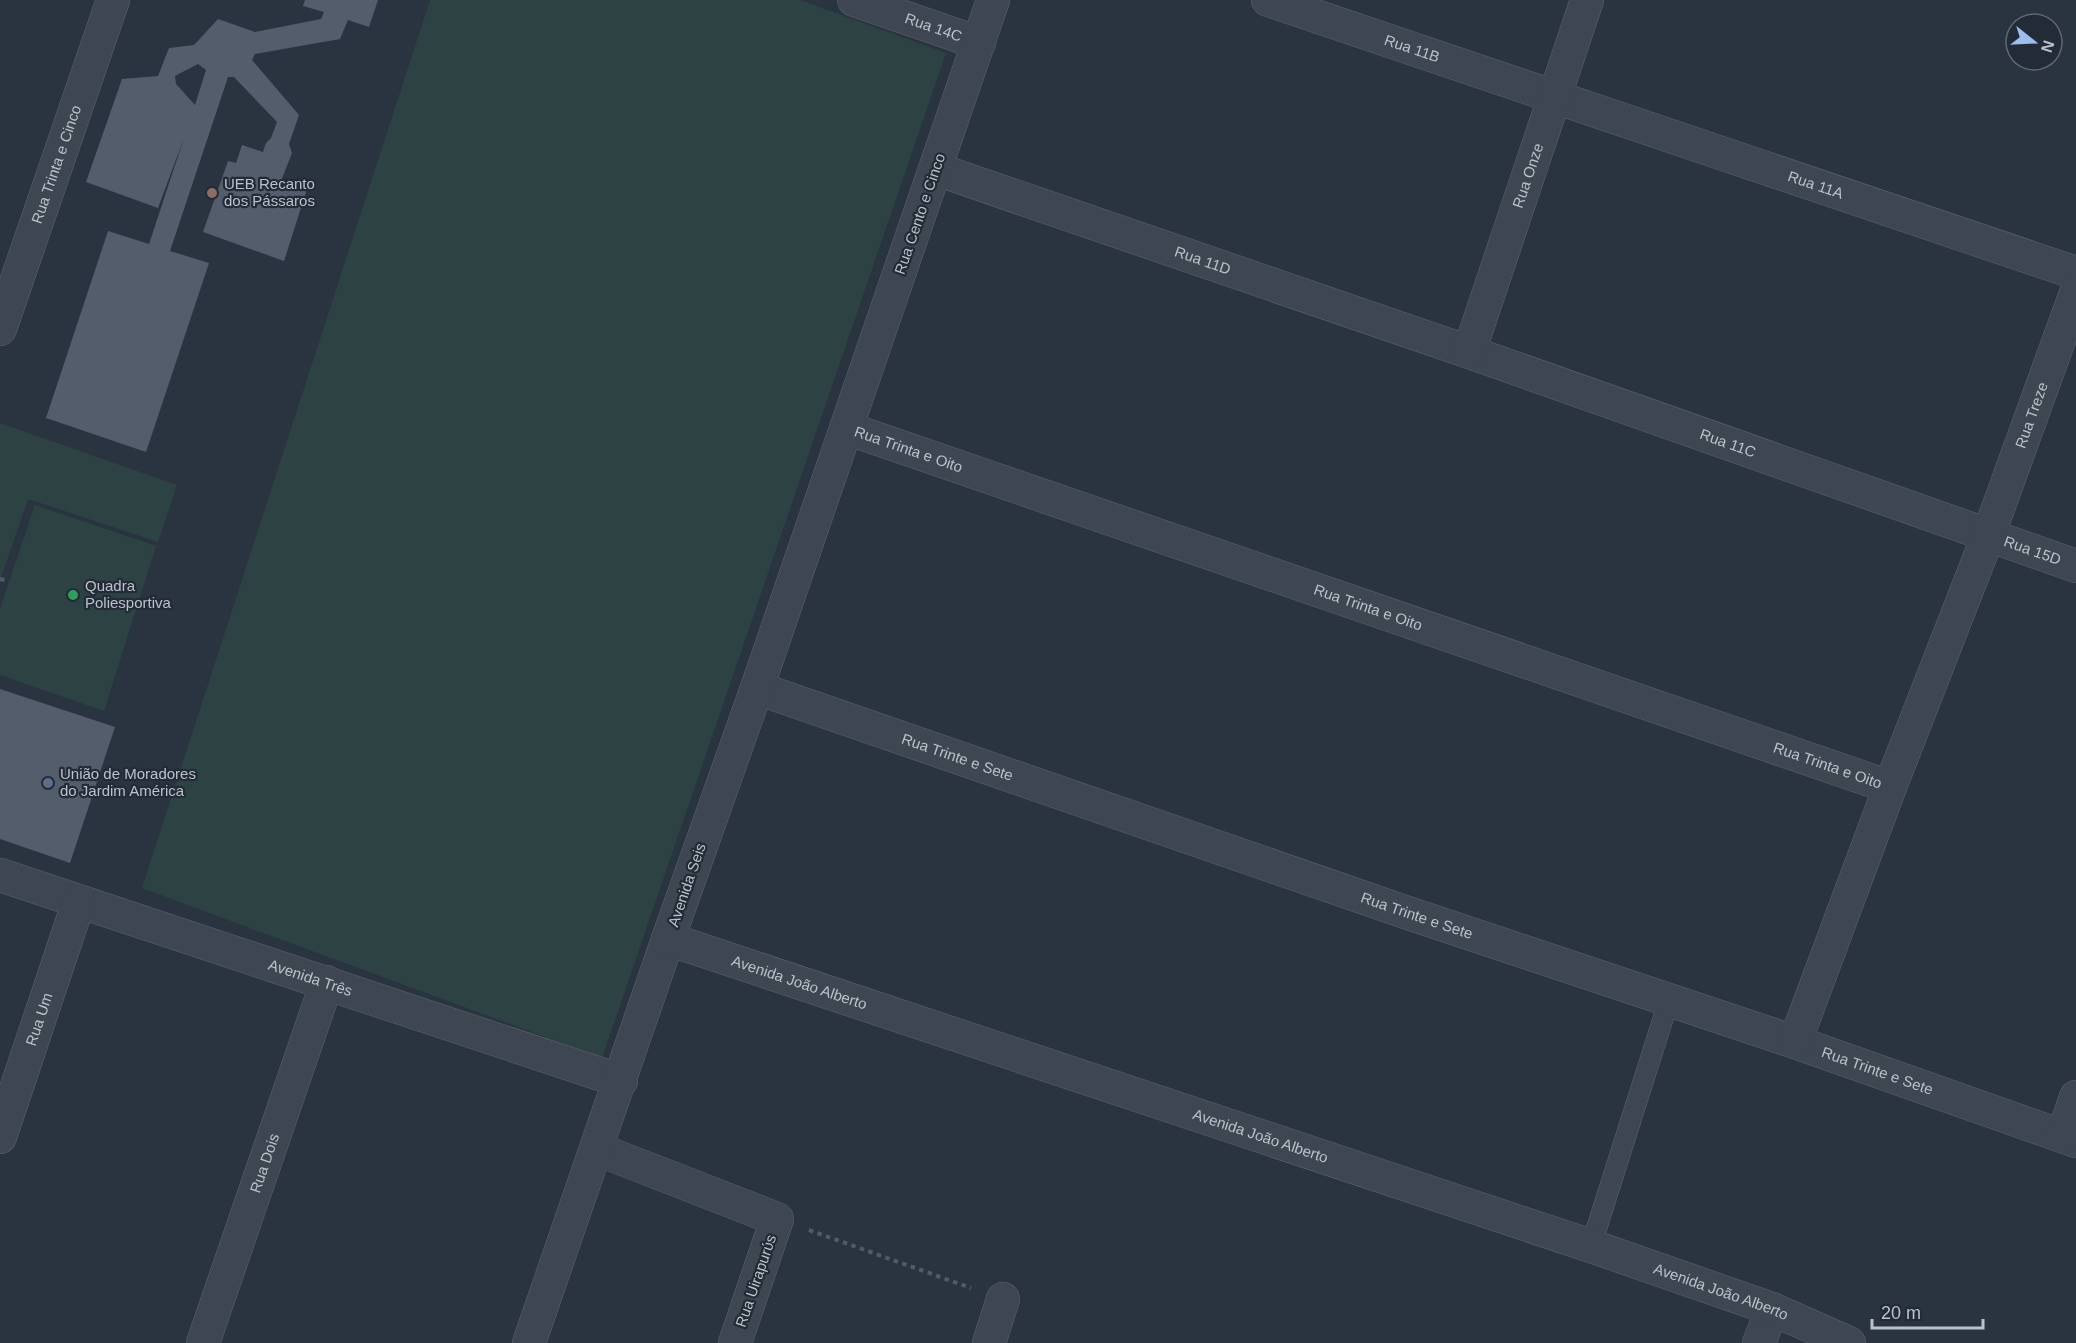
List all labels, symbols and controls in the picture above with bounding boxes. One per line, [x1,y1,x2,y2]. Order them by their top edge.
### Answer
street label: Rua 14C [903,9,965,45]
north arrow [2004,12,2064,72]
street label: Rua 11B [1382,31,1442,65]
text: N [2038,38,2058,55]
street label: Rua Trinta e Cinco [28,103,84,226]
street label: Rua Onze [1509,141,1546,210]
street label: Rua Cento e Cinco [891,151,948,277]
street label: Rua 11A [1786,167,1846,202]
place label: UEB Recanto dos Pássaros [224,175,315,209]
marker: UEB Recanto dos Pássaros [205,186,219,200]
street label: Rua 11D [1173,243,1233,278]
street label: Rua Treze [2011,380,2051,451]
street label: Rua Trinta e Oito [852,423,965,475]
street label: Rua 11C [1698,425,1758,461]
street label: Rua 15D [2002,532,2064,568]
place label: Quadra Poliesportiva [85,577,172,611]
street label: Rua Trinta e Oito [1312,581,1425,634]
marker: Quadra Poliesportiva [66,588,80,602]
street label: Rua Trinte e Sete [900,730,1016,784]
street label: Rua Trinta e Oito [1771,739,1884,792]
place label: União de Moradores do Jardim América [60,765,196,799]
marker: União de Moradores do Jardim América [41,776,55,790]
street label: Avenida Seis [664,841,709,929]
street label: Rua Trinte e Sete [1359,888,1475,942]
street label: Avenida João Alberto [730,952,869,1013]
street label: Avenida Três [266,956,355,999]
street label: Rua Um [22,990,56,1048]
street label: Rua Trinte e Sete [1820,1043,1935,1098]
street label: Avenida João Alberto [1191,1105,1330,1166]
street label: Rua Dois [246,1131,282,1195]
street label: Rua Uirapurύs [732,1232,779,1329]
street label: Avenida João Alberto [1651,1259,1791,1323]
scale bar [1872,1292,1983,1330]
text: 20 m [1881,1303,1921,1323]

